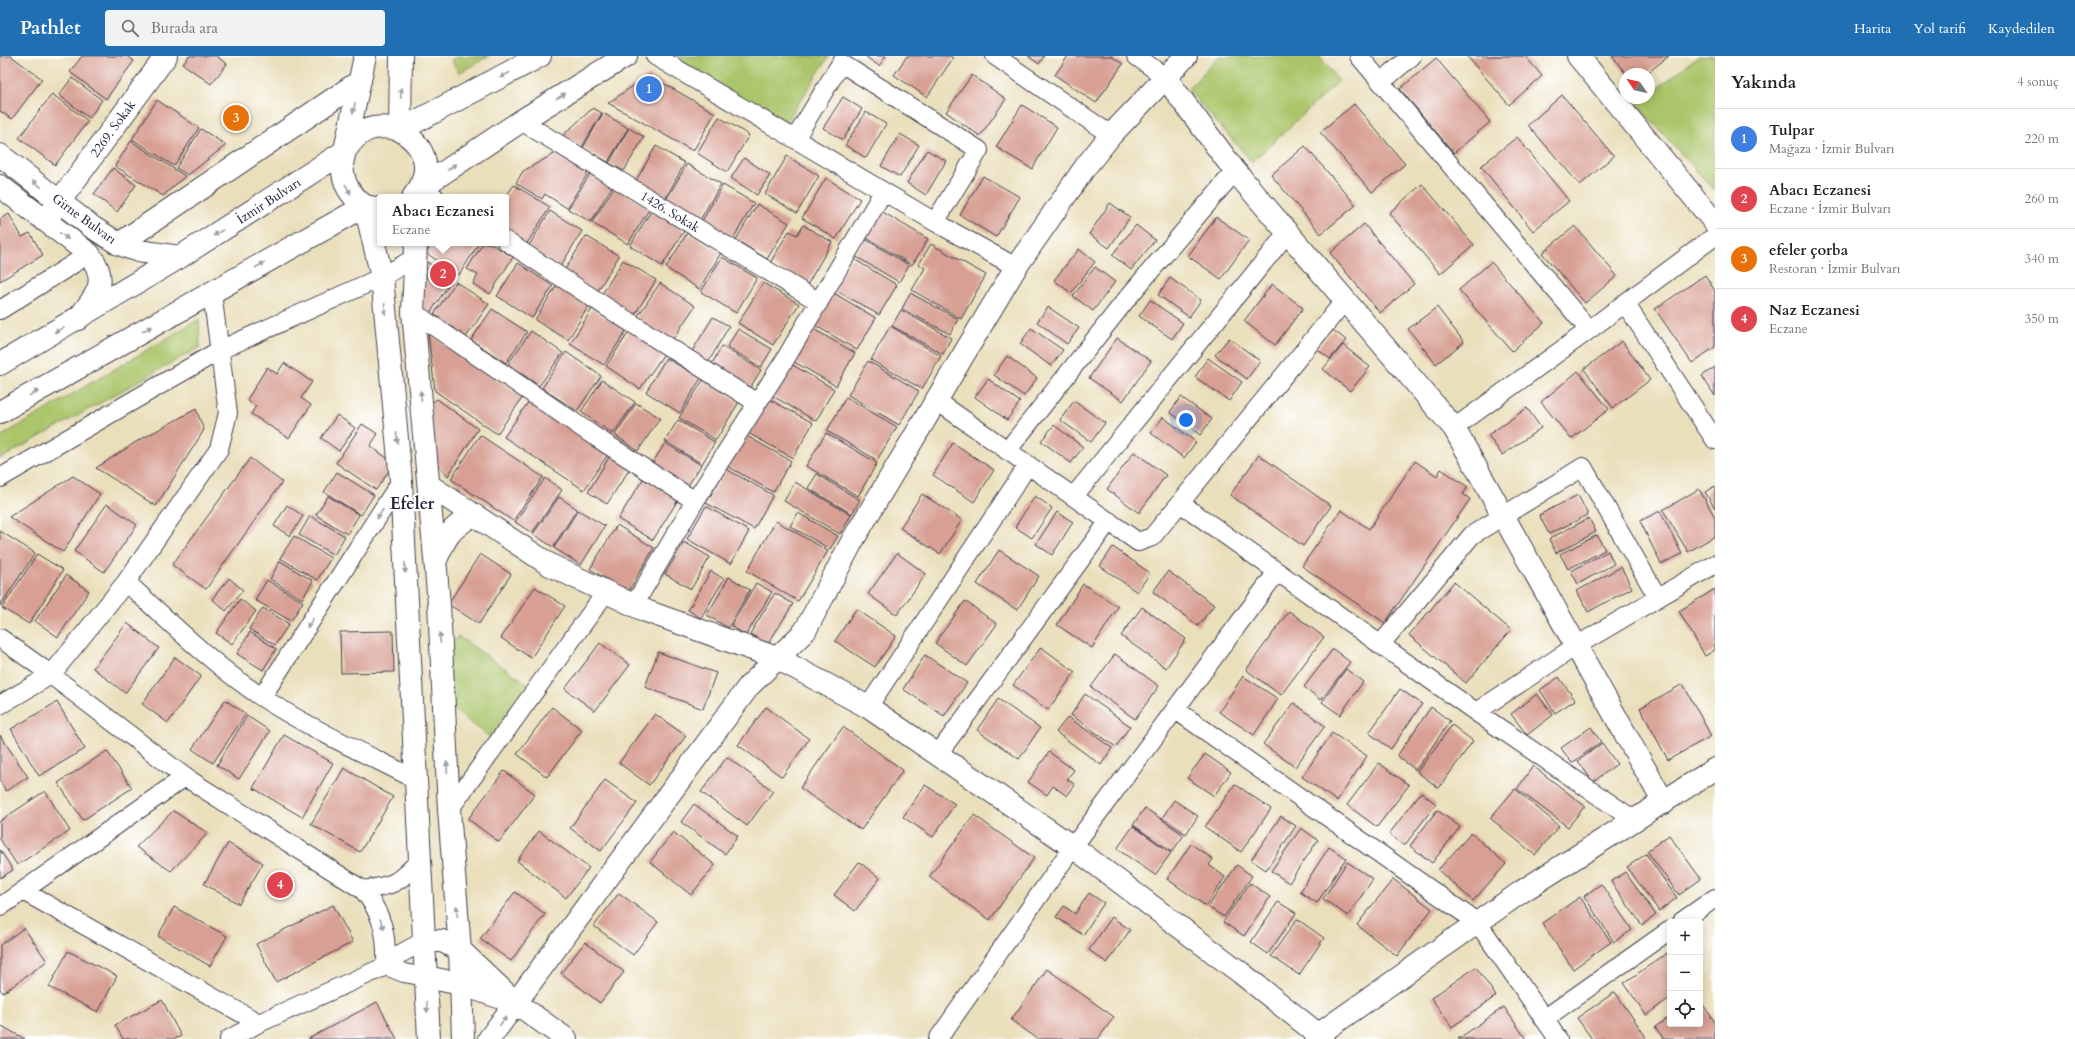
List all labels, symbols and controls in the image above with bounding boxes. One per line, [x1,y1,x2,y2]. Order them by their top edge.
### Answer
search box [105,10,385,46]
text: Pathlet [20,15,81,41]
icon: search [119,17,141,39]
text: Burada ara [151,18,218,38]
text: Harita [1854,19,1891,38]
text: Yol tarifi [1913,19,1966,38]
text: Kaydedilen [1988,19,2055,38]
north arrow [1619,68,1655,104]
one-way arrow [499,71,511,78]
text: Yakında [1731,71,1796,94]
text: 4 sonuç [2017,73,2059,91]
pin: 1 [636,74,662,104]
one-way arrow [398,86,404,99]
one-way arrow [555,93,567,100]
street label: 2269. Sokak [86,97,140,161]
one-way arrow [351,102,357,114]
pin: 3 [223,103,249,133]
text: Tulpar [1769,120,1814,140]
text: 1 [1741,130,1747,148]
text: 220 m [2025,130,2059,148]
text: Mağaza · İzmir Bulvarı [1769,140,1894,158]
one-way arrow [447,163,457,171]
street label: İzmir Bulvarı [233,173,305,228]
one-way arrow [31,180,42,188]
text: Abacı Eczanesi [1769,180,1871,200]
one-way arrow [345,183,351,195]
street label: 1426. Sokak [637,187,703,237]
street label: Girne Bulvarı [48,190,120,249]
text: 2 [1741,190,1747,208]
text: 260 m [2025,190,2059,208]
popup [377,194,509,246]
text: Eczane · İzmir Bulvarı [1769,200,1891,218]
text: Abacı Eczanesi [392,201,494,221]
text: Eczane [392,221,430,239]
one-way arrow [213,229,223,237]
one-way arrow [59,231,70,240]
text: efeler çorba [1769,240,1848,260]
text: 3 [1741,250,1747,268]
text: 340 m [2025,250,2059,268]
pin: 2 [430,259,456,289]
text: Restoran · İzmir Bulvarı [1769,260,1900,278]
one-way arrow [254,262,266,268]
text: Naz Eczanesi [1769,300,1860,320]
one-way arrow [382,303,388,315]
text: 4 [1741,310,1747,328]
text: 350 m [2025,310,2059,328]
text: Eczane [1769,320,1808,338]
one-way arrow [141,325,153,332]
one-way arrow [53,326,65,333]
one-way arrow [28,389,40,396]
one-way arrow [418,390,425,402]
your location [1176,410,1196,430]
one-way arrow [394,432,401,444]
district label: Efeler [390,492,434,515]
one-way arrow [377,508,384,520]
one-way arrow [402,562,409,574]
one-way arrow [306,618,314,628]
one-way arrow [437,632,444,644]
one-way arrow [444,760,450,773]
pin: 4 [267,870,293,900]
one-way arrow [454,905,460,917]
one-way arrow [380,918,386,930]
map controls [1667,919,1703,1027]
button: + [1667,919,1703,955]
button: − [1667,955,1703,991]
button: locate [1667,991,1703,1027]
one-way arrow [424,1001,431,1013]
one-way arrow [499,1016,507,1027]

